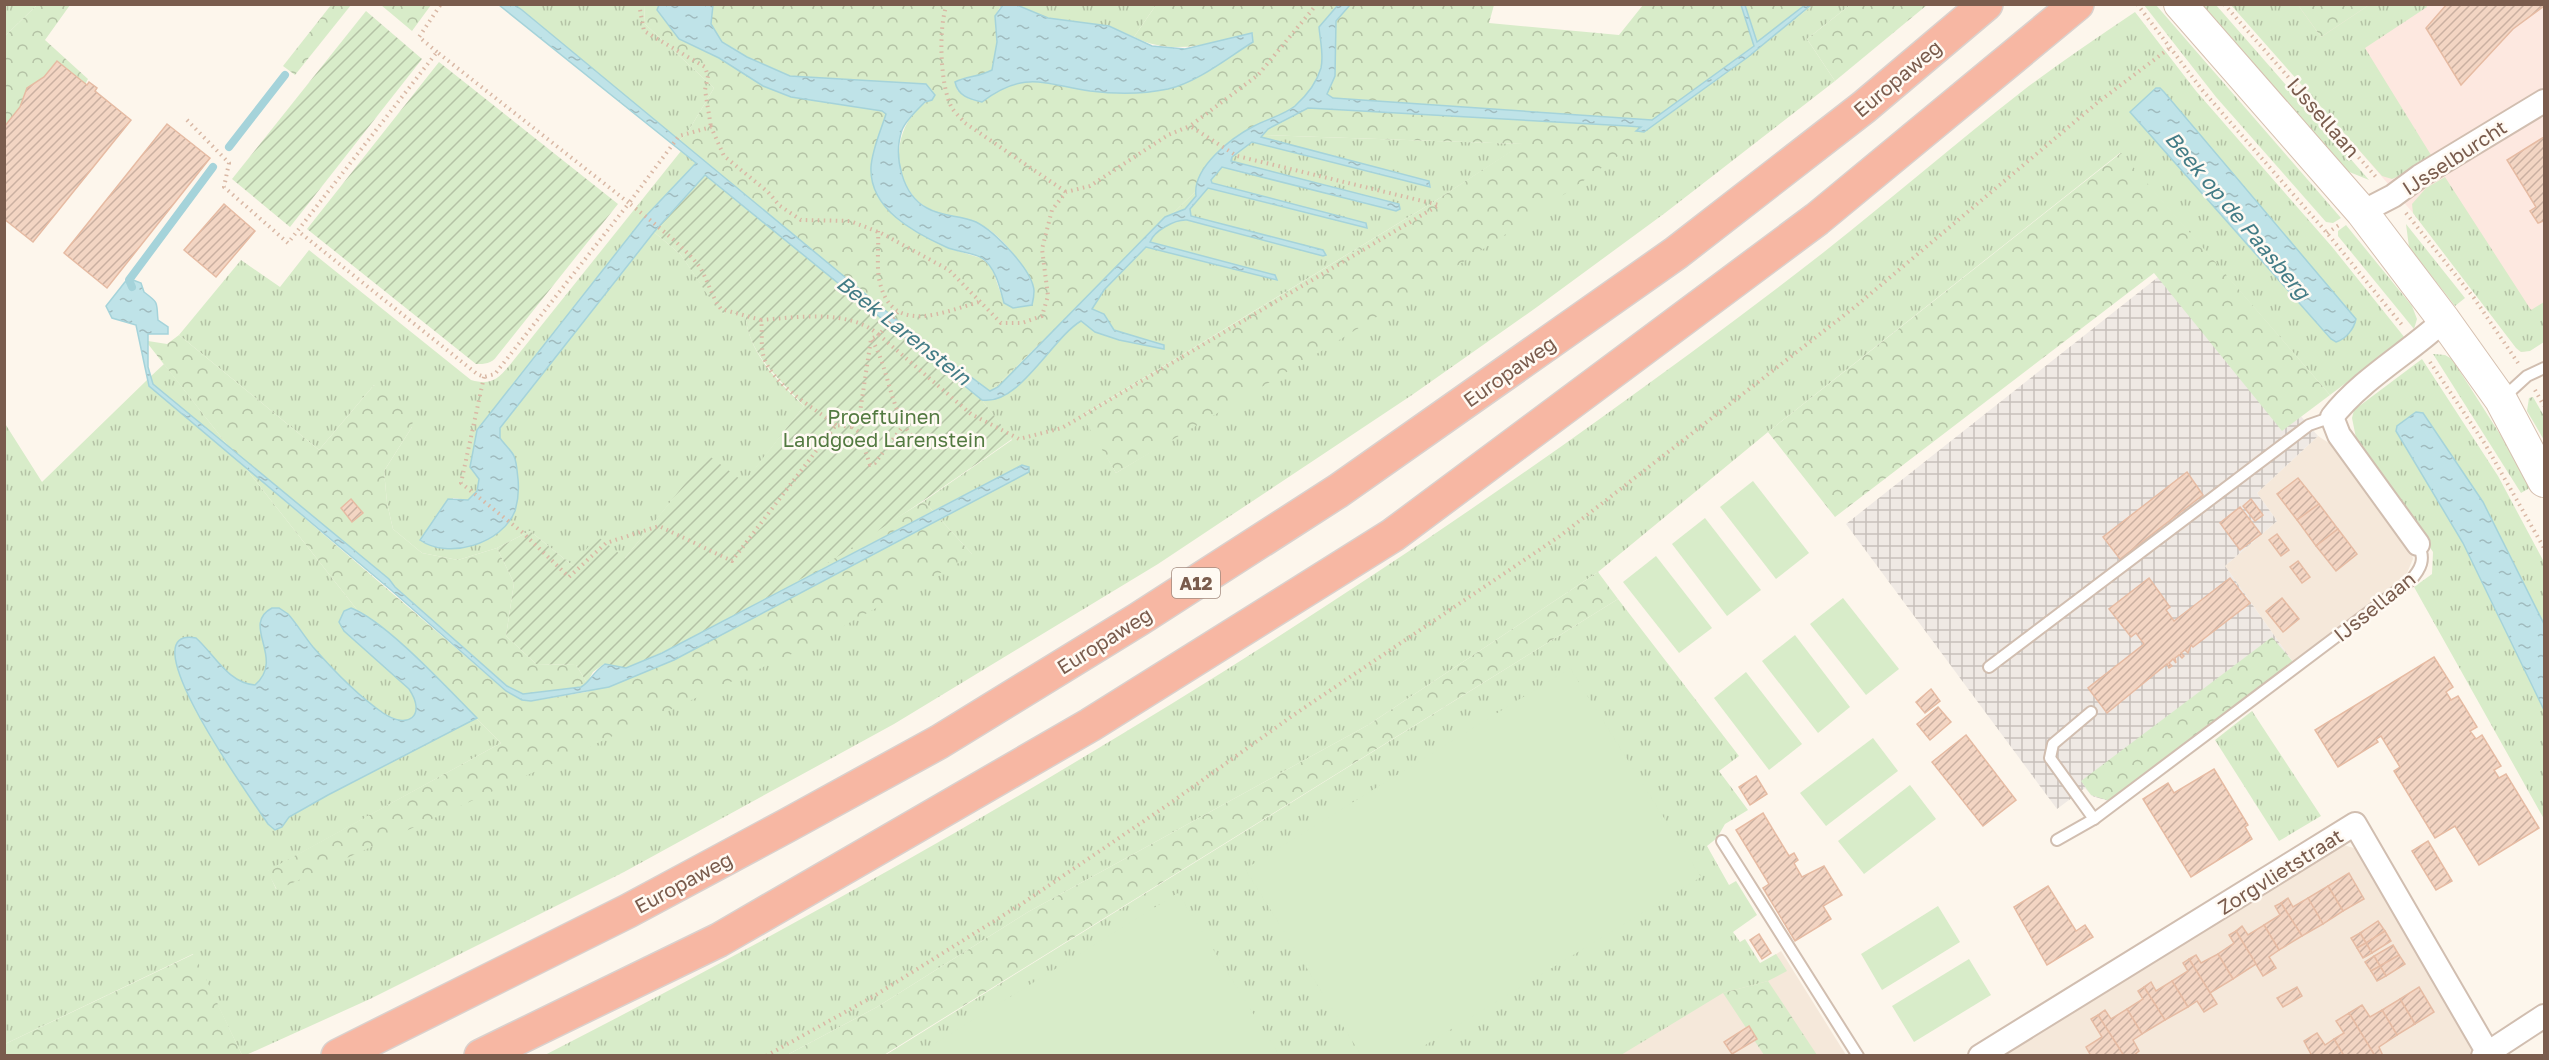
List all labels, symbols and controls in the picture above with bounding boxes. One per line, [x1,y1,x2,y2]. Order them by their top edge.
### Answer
street label: Europaweg [1848,34,1946,122]
street label: IJssellaan [2283,72,2365,162]
street label: IJsselburcht [2397,114,2511,200]
water label: Beek op de Paasberg [2160,126,2317,306]
water label: Beek Larenstein [832,270,977,391]
street label: Europaweg [1458,330,1560,412]
park label: Proeftuinen Landgoed Larenstein [783,404,985,451]
street label: IJssellaan [2328,566,2420,646]
road number: A12 [1172,568,1220,598]
street label: Europaweg [1052,601,1156,679]
street label: Zorgvlietstraat [2213,823,2347,919]
street label: Europaweg [630,846,736,918]

